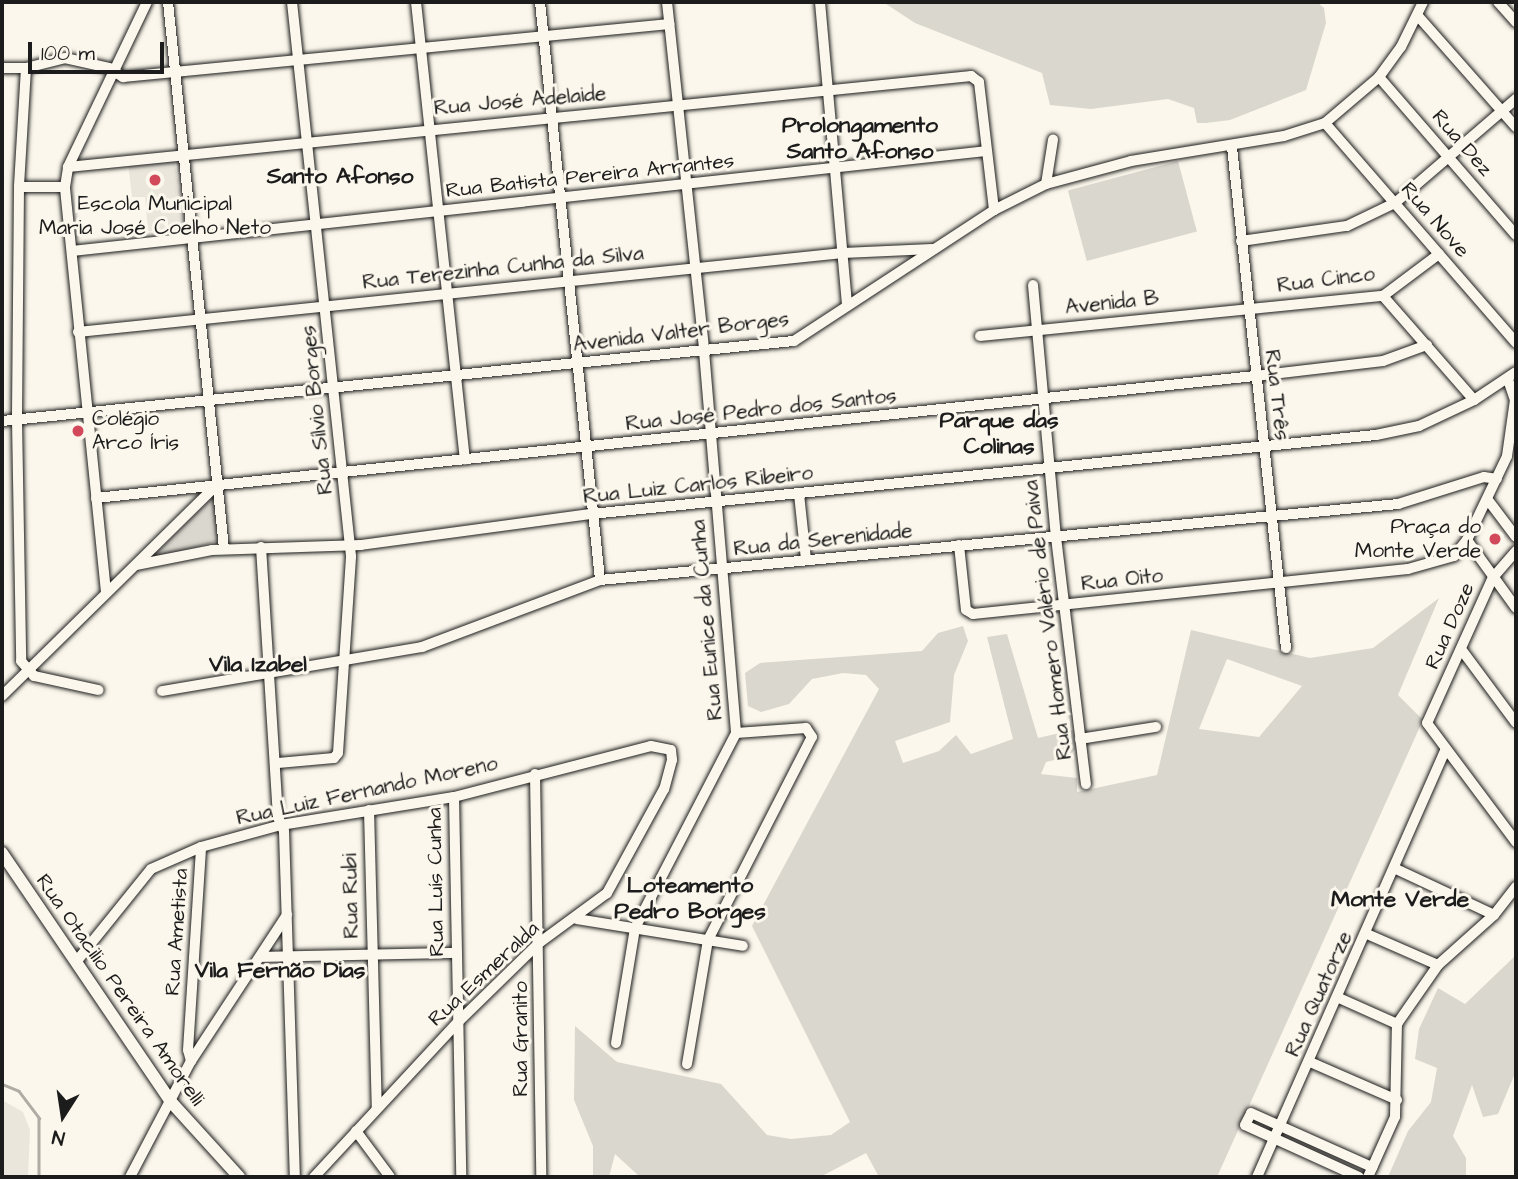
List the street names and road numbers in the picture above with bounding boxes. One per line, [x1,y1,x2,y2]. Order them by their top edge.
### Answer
street label: Rua José Adelaide [433,81,607,121]
street label: Rua Dez [1426,105,1498,181]
street label: Rua Batista Pereira Arrantes [445,148,735,204]
street label: Rua Nove [1395,177,1475,263]
street label: Rua Terezinha Cunha da Silva [361,241,645,295]
street label: Rua Cinco [1276,261,1376,299]
street label: Avenida B [1064,286,1160,320]
street label: Avenida Valter Borges [572,306,790,358]
street label: Rua Sílvio Borges [296,324,338,496]
street label: Rua Três [1259,348,1295,442]
street label: Rua José Pedro dos Santos [624,383,898,437]
street label: Rua Luiz Carlos Ribeiro [582,460,814,510]
street label: Rua Homero Valério de Paiva [1018,479,1078,761]
street label: Rua da Serenidade [732,518,914,562]
street label: Rua Eunice da Cunha [686,519,728,721]
street label: Rua Oito [1080,563,1164,597]
street label: Rua Doze [1420,579,1480,673]
street label: Rua Luiz Fernando Moreno [234,751,500,831]
street label: Rua Luís Cunha [422,807,450,957]
street label: Rua Rubi [338,853,364,939]
street label: Rua Ametista [160,868,194,996]
street label: Rua Otacilio Pereira Amorelli [30,869,210,1111]
street label: Rua Esmeralda [423,916,545,1032]
street label: Rua Quatorze [1280,927,1358,1061]
street label: Rua Granito [508,981,534,1097]

